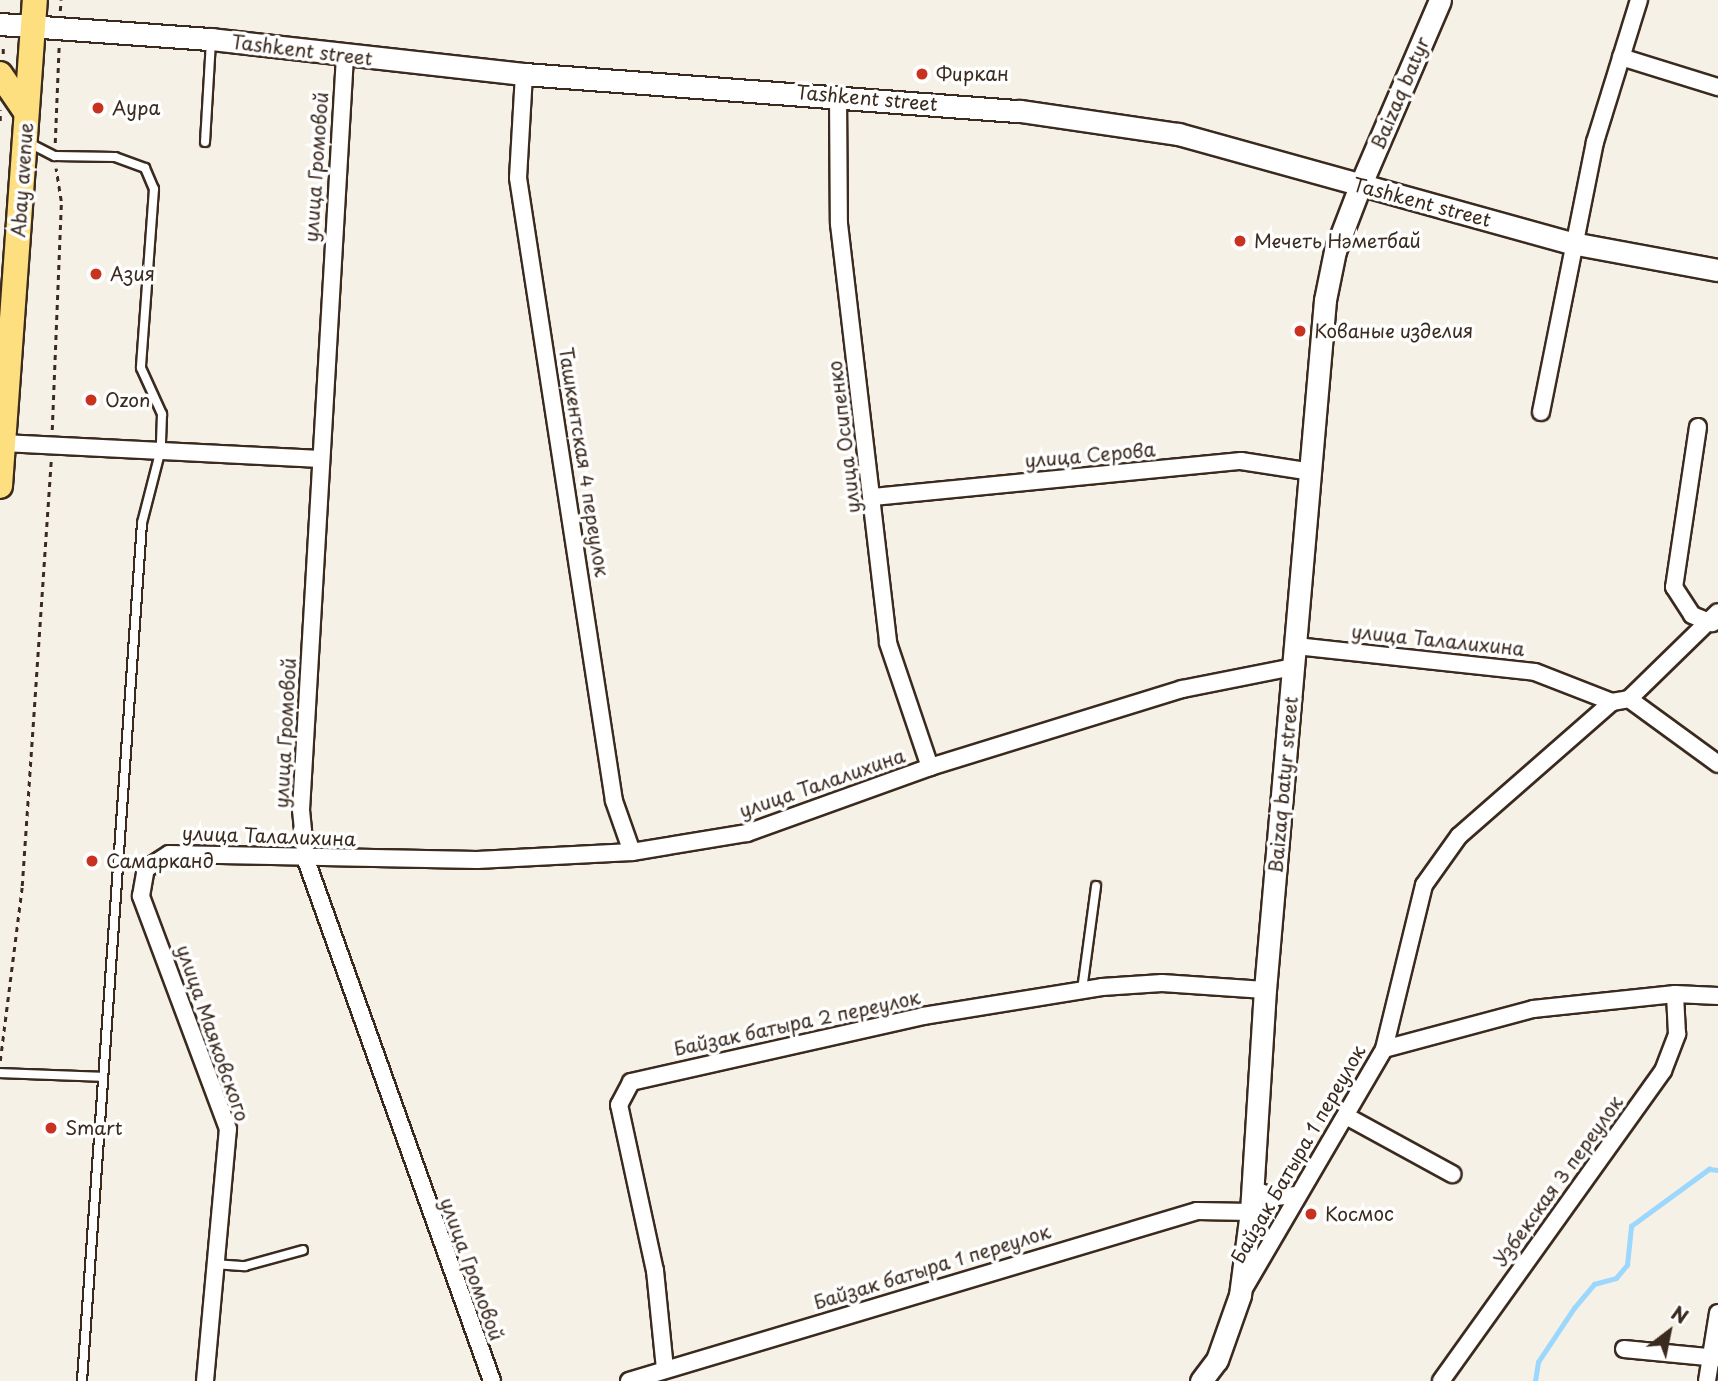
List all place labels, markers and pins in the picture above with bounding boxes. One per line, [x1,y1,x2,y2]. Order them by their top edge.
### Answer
place label: Фиркан [936,63,1009,85]
marker: Фиркан [914,66,930,82]
place label: Аура [112,97,160,119]
marker: Аура [90,100,106,116]
place label: Мечеть Нәметбай [1254,230,1420,252]
marker: Мечеть Нәметбай [1232,233,1248,249]
place label: Азия [110,263,155,285]
marker: Азия [88,266,104,282]
place label: Кованые изделия [1314,320,1475,342]
marker: Кованые изделия [1292,323,1308,339]
place label: Ozon [105,389,150,411]
marker: Ozon [83,392,99,408]
place label: Самарканд [106,850,214,872]
marker: Самарканд [84,853,100,869]
place label: Smart [65,1117,122,1139]
marker: Smart [43,1120,59,1136]
place label: Космос [1325,1203,1394,1225]
marker: Космос [1303,1206,1319,1222]

